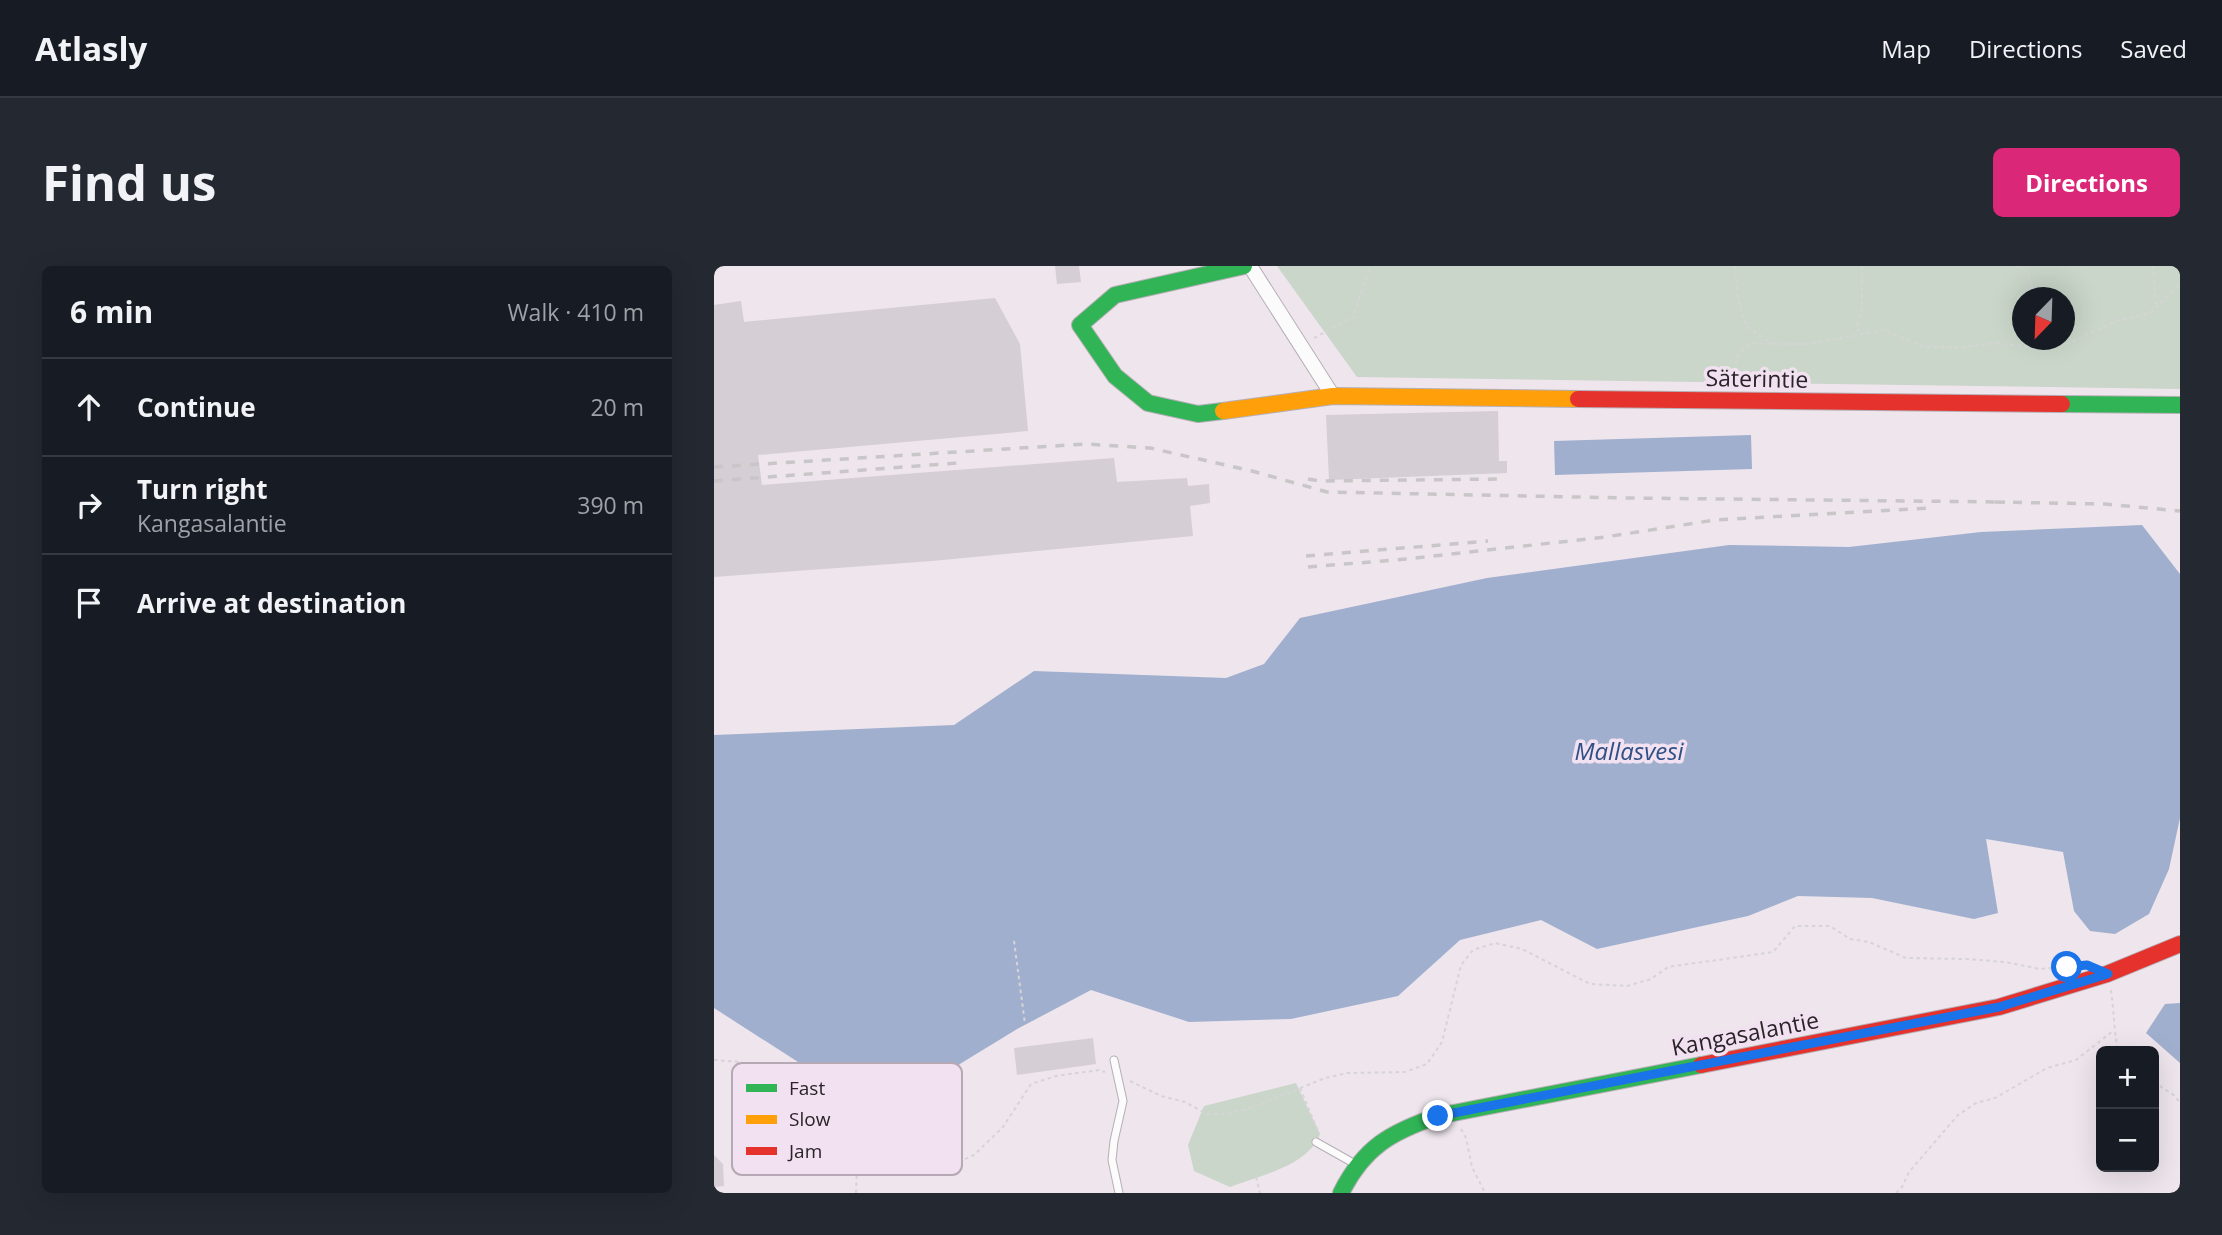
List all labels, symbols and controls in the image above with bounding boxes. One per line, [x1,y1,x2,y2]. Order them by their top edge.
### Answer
text: Atlasly [35,26,147,71]
text: Map [1881,32,1931,65]
text: Directions [1969,32,2082,65]
text: Saved [2120,32,2187,65]
button: Directions [1993,148,2180,217]
text: Find us [42,149,216,215]
north arrow [2012,287,2075,350]
text: 6 min [70,291,153,332]
text: Walk · 410 m [507,296,644,328]
street label: Säterintie [1705,361,1809,395]
icon: ahead [70,388,108,426]
text: Continue [137,389,256,425]
text: 20 m [590,391,644,423]
text: Turn right [137,471,268,507]
icon: right [70,486,108,524]
text: 390 m [577,489,644,521]
text: Kangasalantie [137,507,287,539]
icon: arrive [70,584,108,622]
text: Arrive at destination [137,585,406,621]
water label: Mallasvesi [1574,734,1684,767]
route start [2051,951,2082,982]
street label: Kangasalantie [1669,1003,1821,1063]
map controls [2096,1046,2159,1172]
button: + [2096,1046,2159,1109]
legend [732,1063,962,1175]
text: Fast [789,1075,825,1101]
route end [1422,1100,1453,1131]
text: Slow [789,1106,831,1132]
button: − [2096,1109,2159,1172]
text: Jam [787,1138,822,1164]

